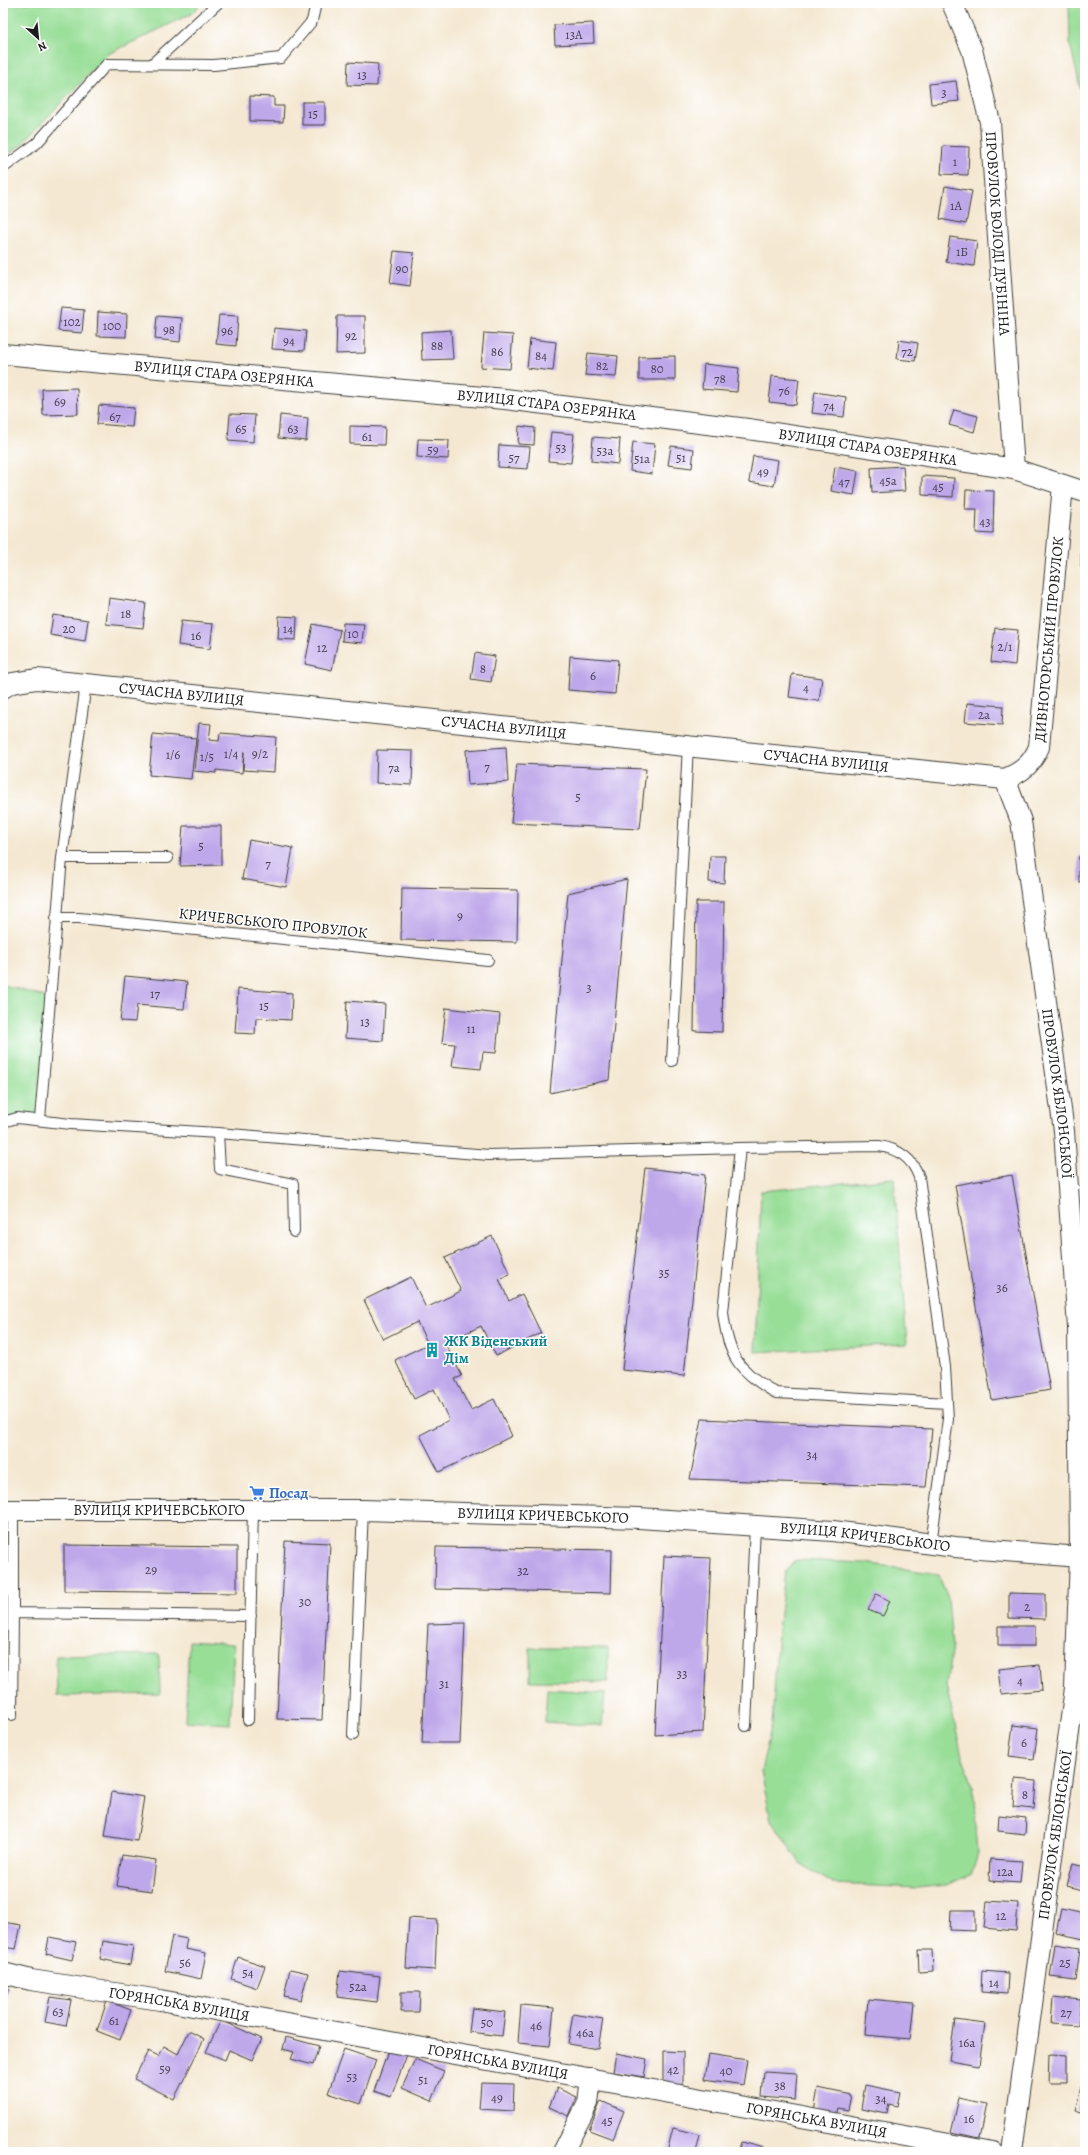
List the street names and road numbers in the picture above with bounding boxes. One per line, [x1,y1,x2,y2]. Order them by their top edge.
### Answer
street label: ПРОВУЛОК ВОЛОДІ ДУБІНІНА [981,130,1015,337]
street label: ВУЛИЦЯ СТАРА ОЗЕРЯНКА [133,356,315,392]
street label: ВУЛИЦЯ СТАРА ОЗЕРЯНКА [456,385,638,425]
street label: ВУЛИЦЯ СТАРА ОЗЕРЯНКА [777,424,959,470]
street label: ДИВНОГОРСЬКИЙ ПРОВУЛОК [1030,535,1068,743]
street label: СУЧАСНА ВУЛИЦЯ [118,678,245,710]
street label: СУЧАСНА ВУЛИЦЯ [440,711,568,744]
street label: СУЧАСНА ВУЛИЦЯ [763,744,890,777]
street label: КРИЧЕВСЬКОГО ПРОВУЛОК [178,903,369,943]
street label: ПРОВУЛОК ЯБЛОНСЬКОЇ [1037,1007,1077,1179]
street label: ВУЛИЦЯ КРИЧЕВСЬКОГО [73,1500,245,1520]
street label: ВУЛИЦЯ КРИЧЕВСЬКОГО [457,1503,629,1528]
street label: ВУЛИЦЯ КРИЧЕВСЬКОГО [779,1517,952,1556]
street label: ПРОВУЛОК ЯБЛОНСЬКОЇ [1033,1749,1077,1921]
street label: ГОРЯНСЬКА ВУЛИЦЯ [107,1982,251,2026]
street label: ГОРЯНСЬКА ВУЛИЦЯ [426,2039,570,2084]
street label: ГОРЯНСЬКА ВУЛИЦЯ [745,2097,889,2142]

